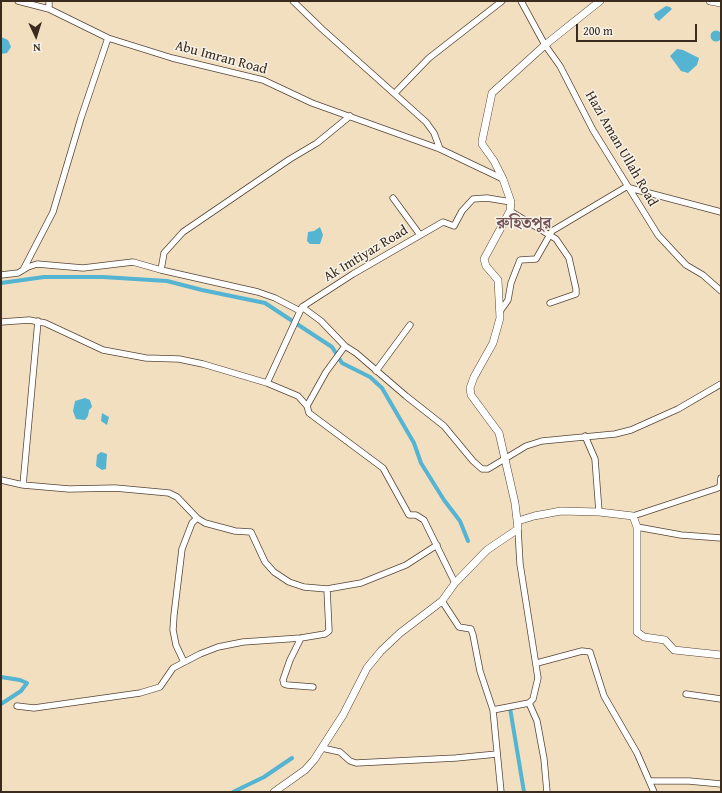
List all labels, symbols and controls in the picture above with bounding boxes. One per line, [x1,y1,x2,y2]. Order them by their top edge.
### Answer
north arrow [16,16,56,56]
scale bar [578,16,699,42]
text: 200 m [583,22,613,39]
street label: Abu Imran Road [173,38,269,78]
text: N [33,40,41,56]
street label: Hazi Aman Ullah Road [581,88,661,210]
district label: রুহিতপুর [496,214,552,234]
street label: Ak Imtiyaz Road [321,222,411,286]

